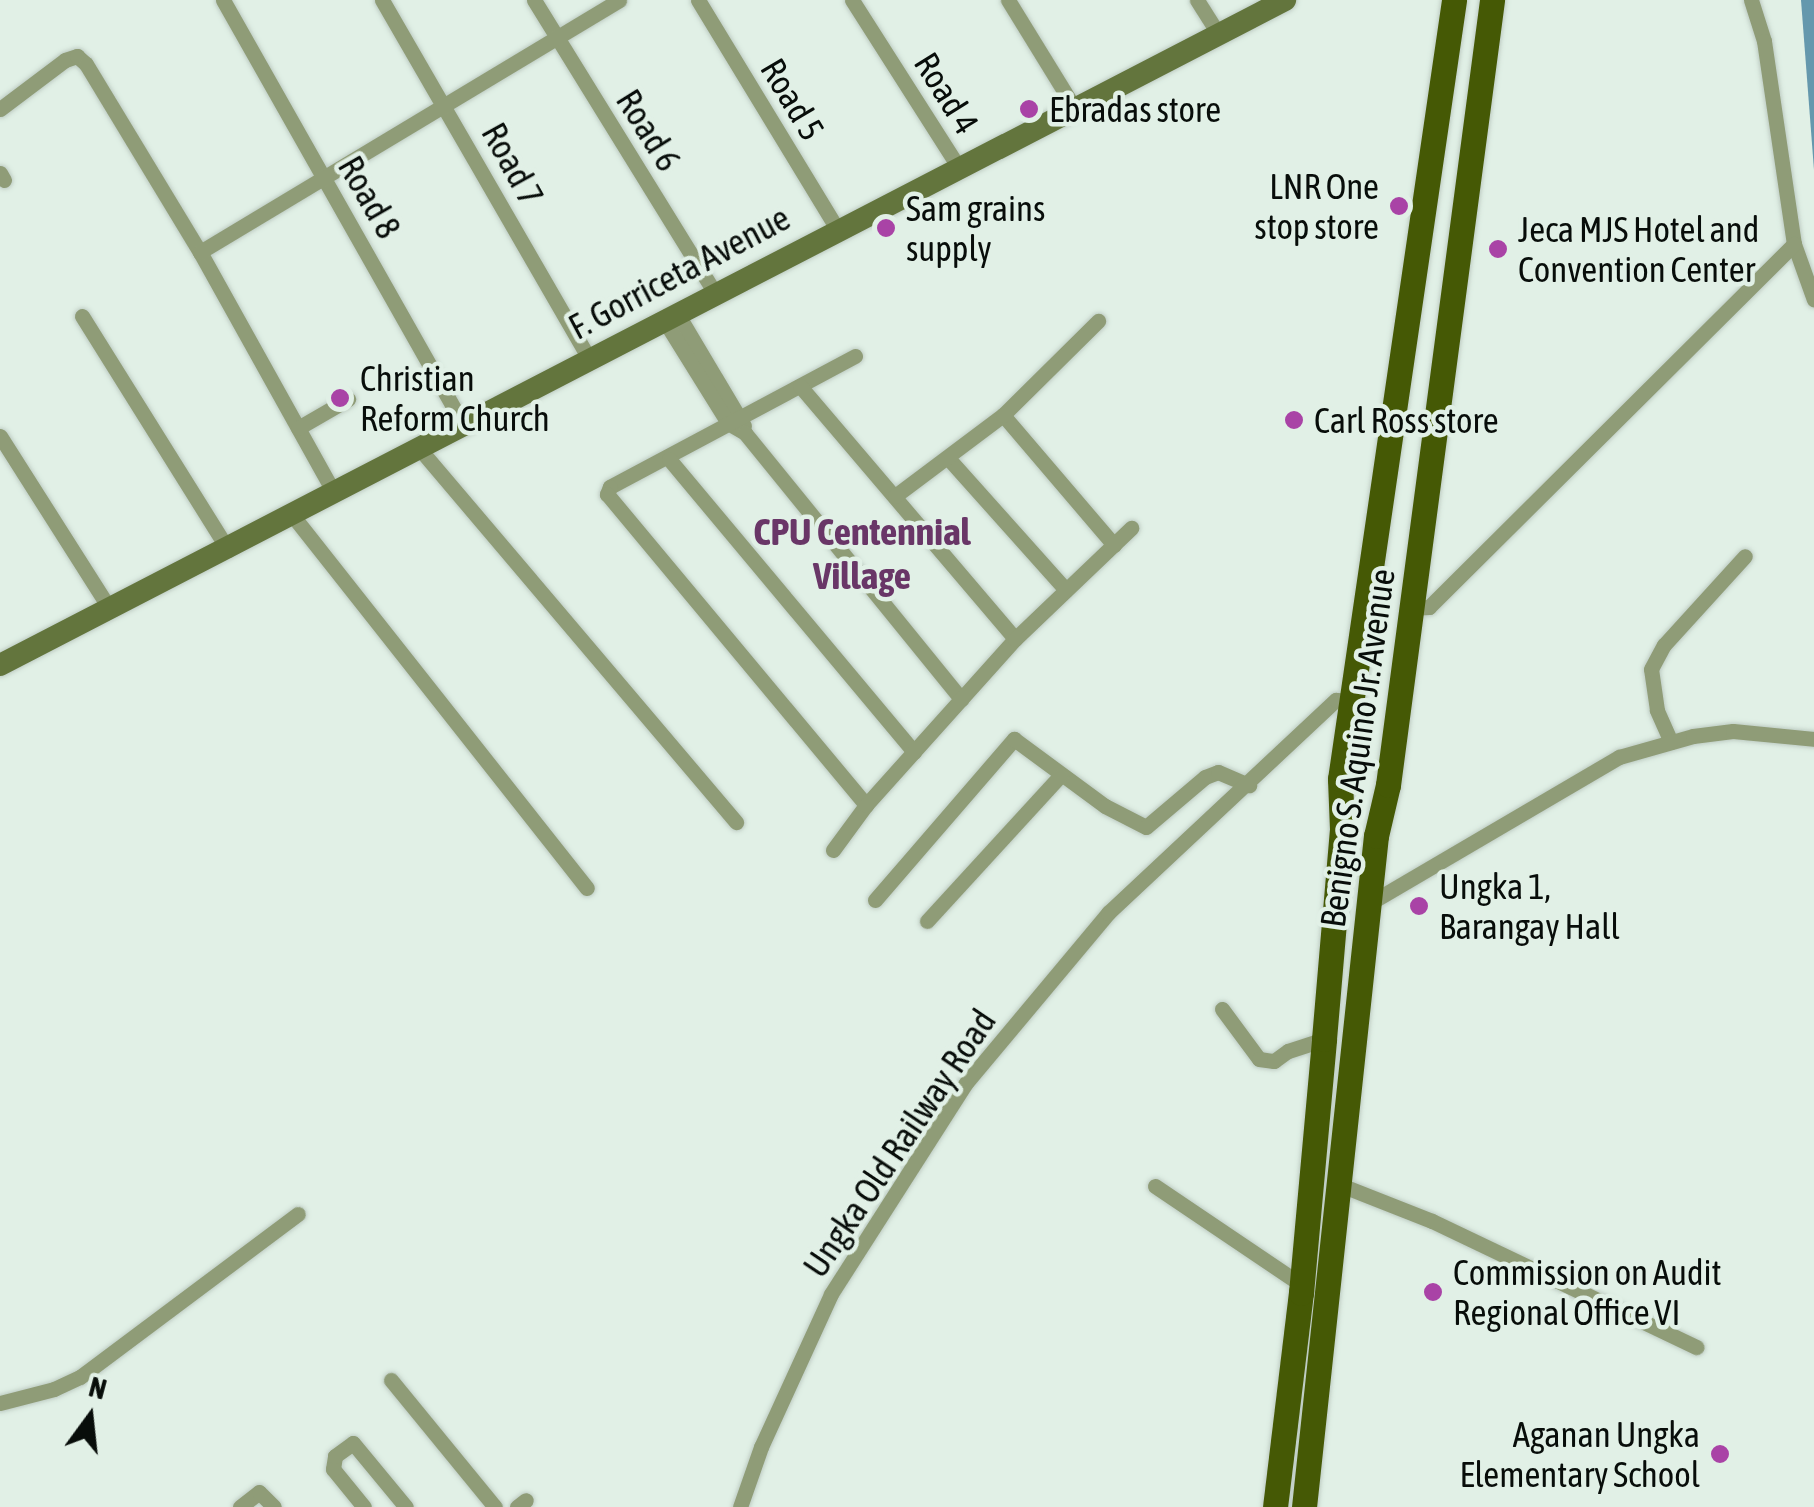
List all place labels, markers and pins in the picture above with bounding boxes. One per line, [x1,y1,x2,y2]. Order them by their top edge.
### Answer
place label: Ebradas store [1049,88,1221,130]
marker: Ebradas store [1018,98,1040,120]
place label: LNR One stop store [1254,165,1379,247]
place label: Sam grains supply [906,187,1045,269]
marker: LNR One stop store [1388,195,1410,217]
place label: Jeca MJS Hotel and Convention Center [1518,208,1759,290]
marker: Sam grains supply [875,217,897,239]
marker: Jeca MJS Hotel and Convention Center [1487,238,1509,260]
place label: Christian Reform Church [360,357,550,439]
marker: Christian Reform Church [329,387,351,409]
place label: Carl Ross store [1314,399,1499,441]
marker: Carl Ross store [1283,409,1305,431]
place label: Ungka 1, Barangay Hall [1439,865,1620,947]
marker: Ungka 1, Barangay Hall [1408,895,1430,917]
place label: Commission on Audit Regional Office VI [1453,1251,1722,1333]
marker: Commission on Audit Regional Office VI [1422,1281,1444,1303]
place label: Aganan Ungka Elementary School [1460,1413,1700,1495]
marker: Aganan Ungka Elementary School [1709,1443,1731,1465]

